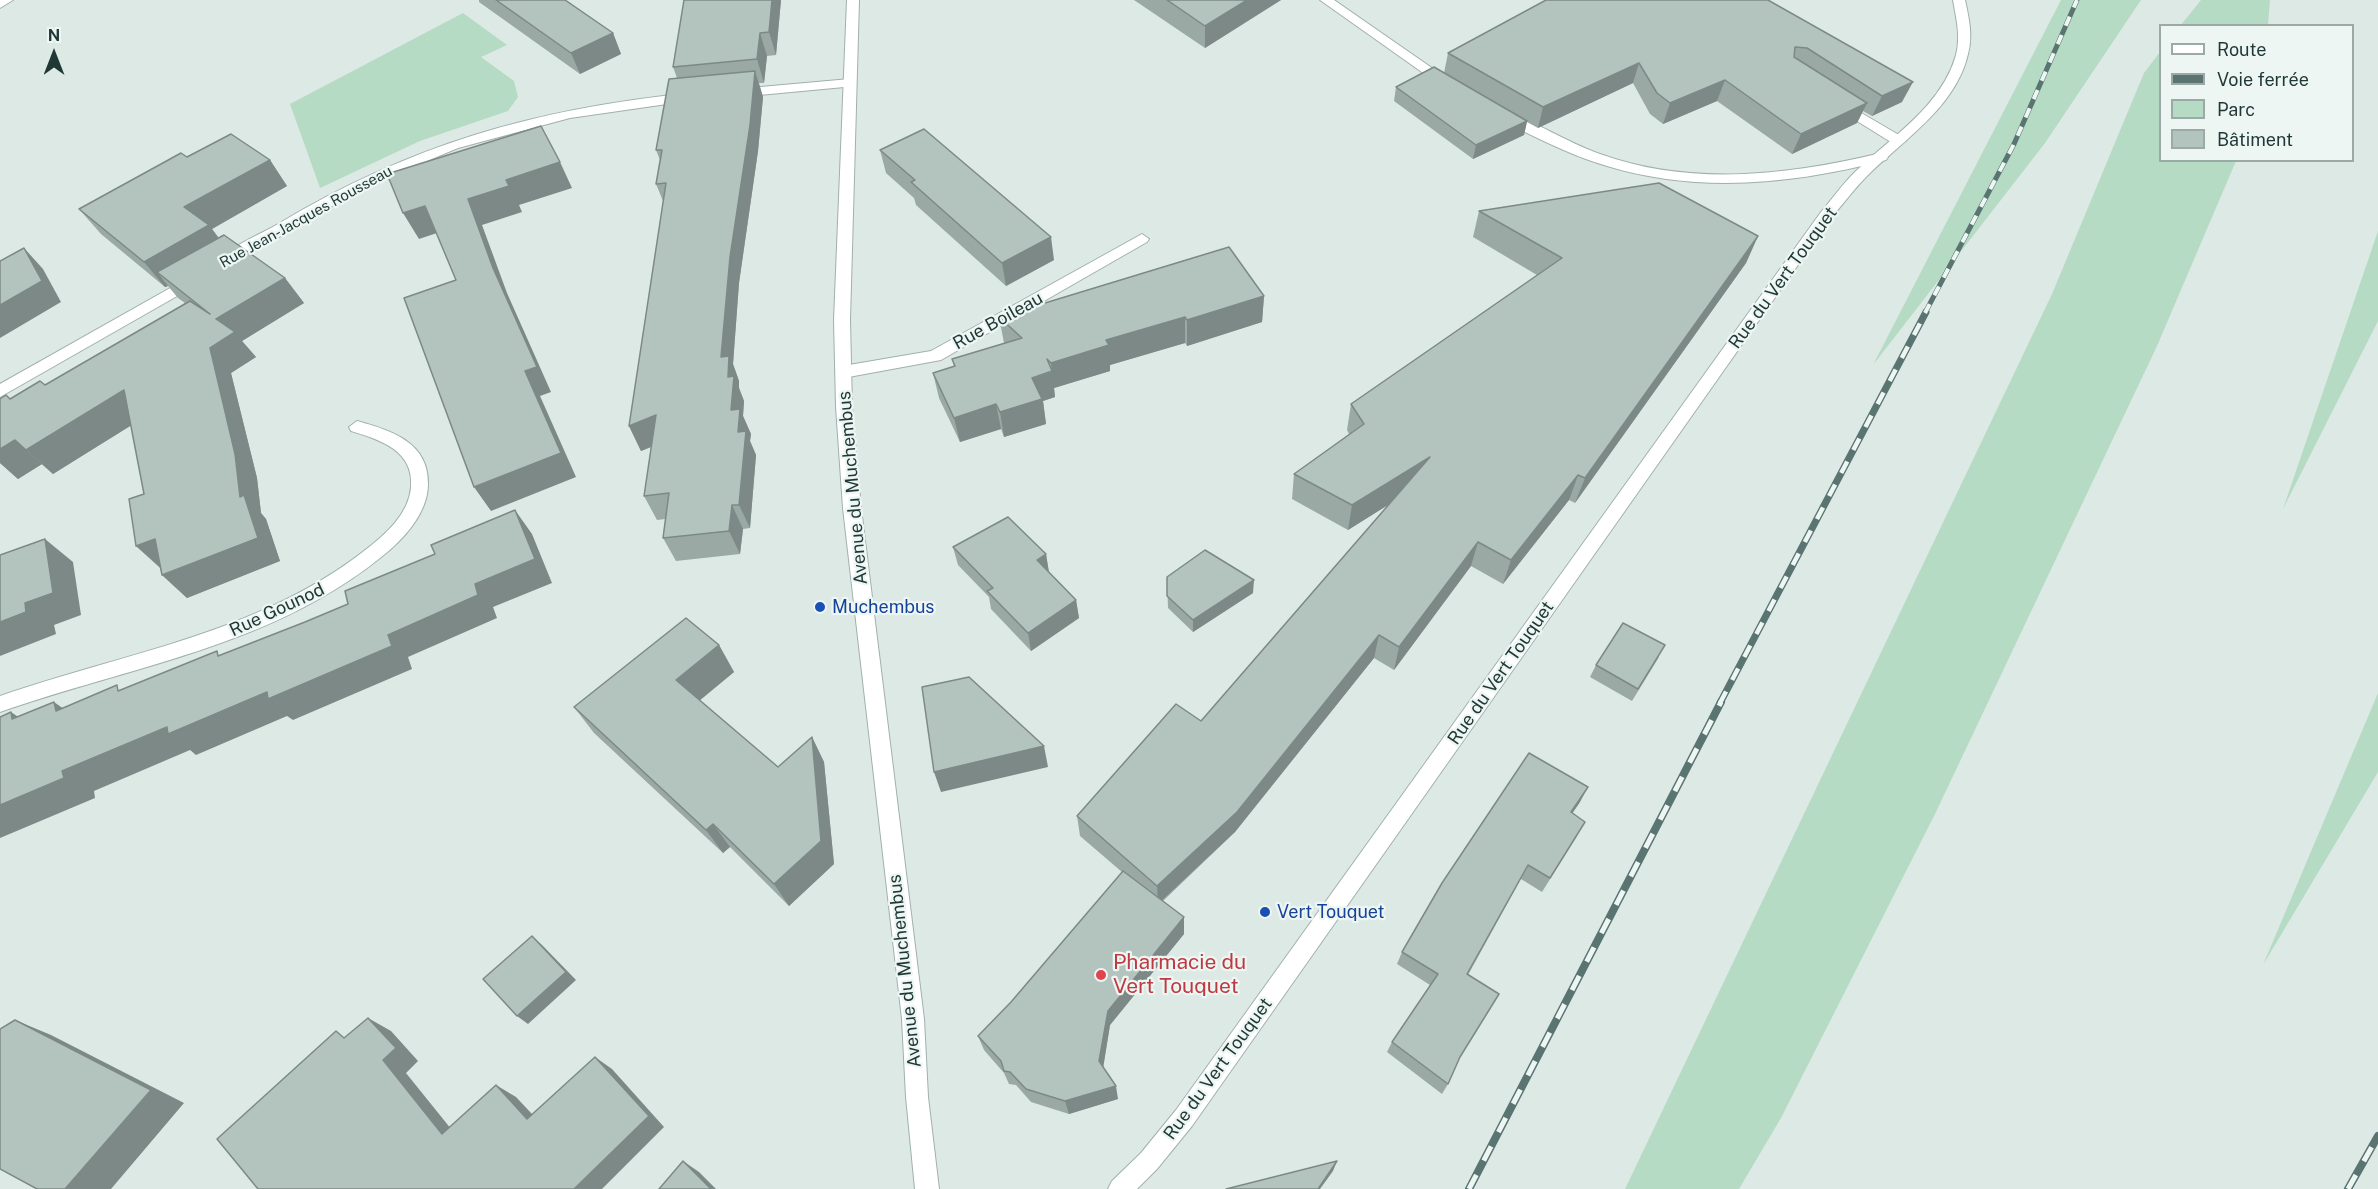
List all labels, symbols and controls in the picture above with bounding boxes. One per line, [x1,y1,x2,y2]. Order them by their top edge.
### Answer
north arrow [24,24,84,84]
legend [2159,24,2354,162]
text: N [48,26,60,45]
text: Route [2217,39,2266,60]
text: Voie ferrée [2217,69,2309,90]
text: Parc [2217,99,2255,120]
text: Bâtiment [2217,129,2293,150]
street label: Rue Jean-Jacques Rousseau [217,162,395,272]
street label: Rue du Vert Touquet [1724,203,1842,353]
street label: Rue Boileau [949,287,1047,355]
street label: Avenue du Muchembus [834,390,872,586]
street label: Rue Gounod [226,579,328,641]
place label: Muchembus [832,596,934,618]
street label: Rue du Vert Touquet [1443,597,1559,749]
marker: Muchembus [813,600,827,614]
street label: Avenue du Muchembus [884,873,926,1069]
place label: Vert Touquet [1277,901,1385,923]
marker: Vert Touquet [1258,905,1272,919]
place label: Pharmacie du Vert Touquet [1113,950,1246,1000]
marker: Pharmacie du Vert Touquet [1094,968,1108,982]
street label: Rue du Vert Touquet [1159,994,1277,1144]

